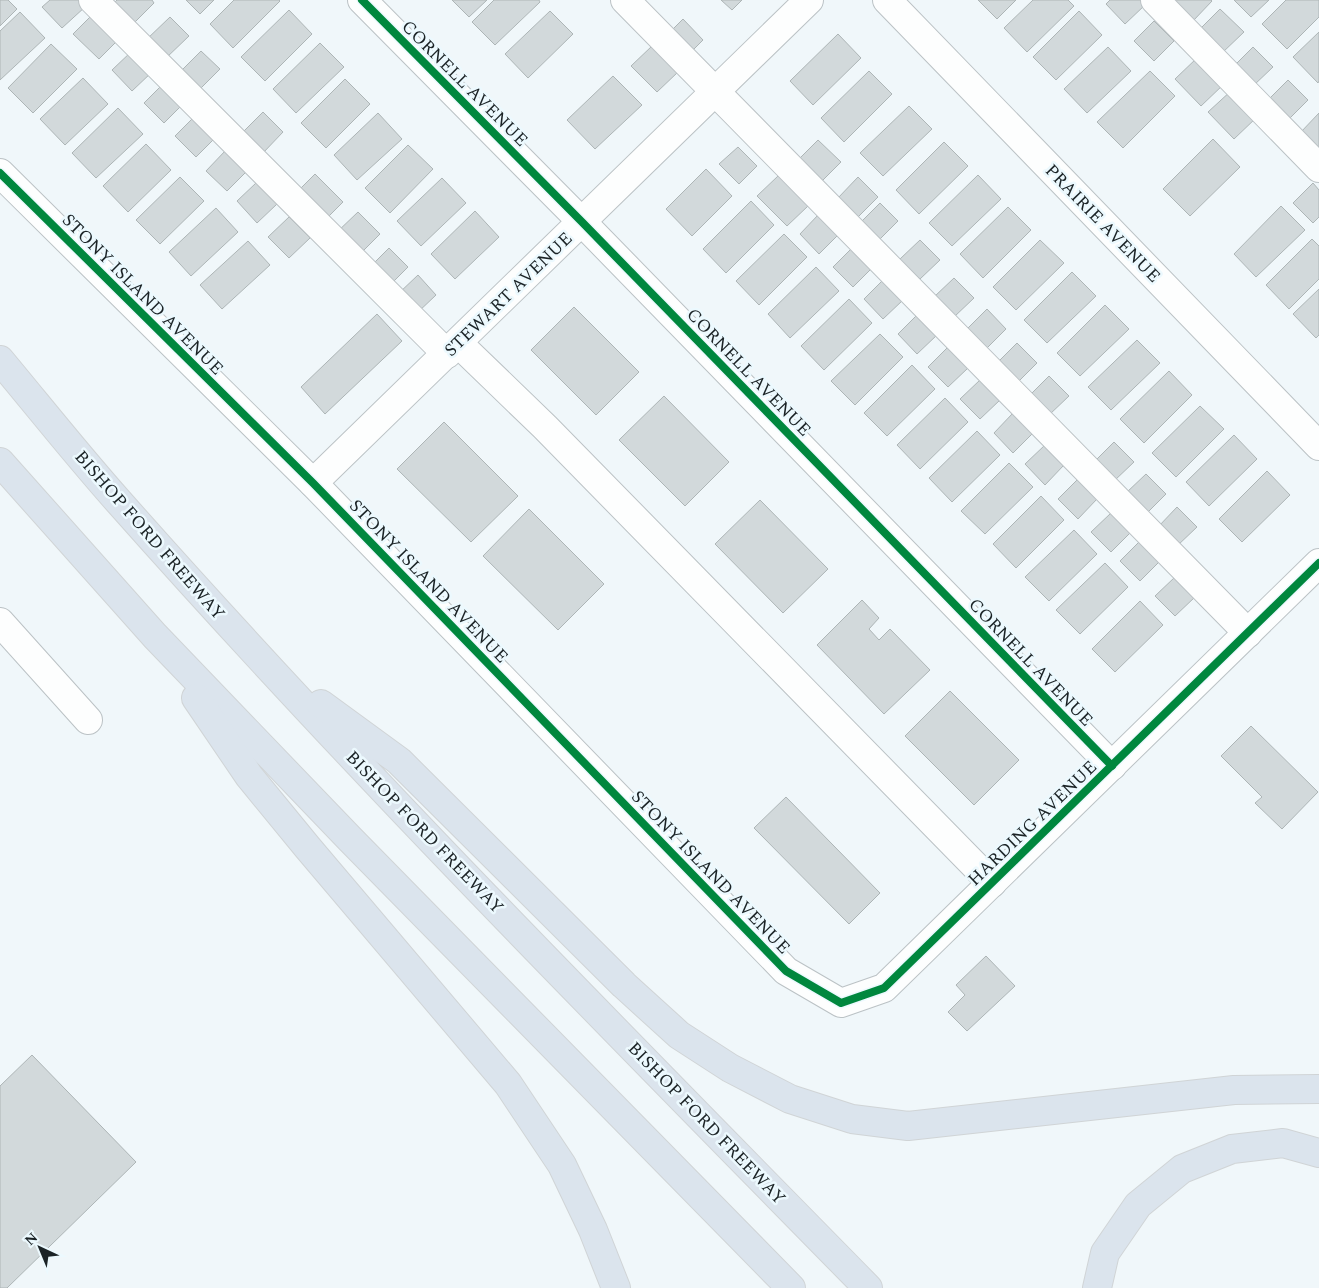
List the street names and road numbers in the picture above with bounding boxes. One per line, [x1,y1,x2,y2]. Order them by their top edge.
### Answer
street label: CORNELL AVENUE [395,14,534,153]
street label: PRAIRIE AVENUE [1039,158,1167,289]
street label: STONY ISLAND AVENUE [56,207,230,381]
street label: STEWART AVENUE [438,226,579,363]
street label: CORNELL AVENUE [680,302,817,443]
street label: BISHOP FORD FREEWAY [68,444,231,626]
street label: STONY ISLAND AVENUE [343,493,514,670]
street label: CORNELL AVENUE [962,592,1099,733]
street label: BISHOP FORD FREEWAY [339,745,510,920]
street label: HARDING AVENUE [961,754,1103,892]
street label: STONY ISLAND AVENUE [625,784,796,961]
street label: BISHOP FORD FREEWAY [621,1036,792,1211]

